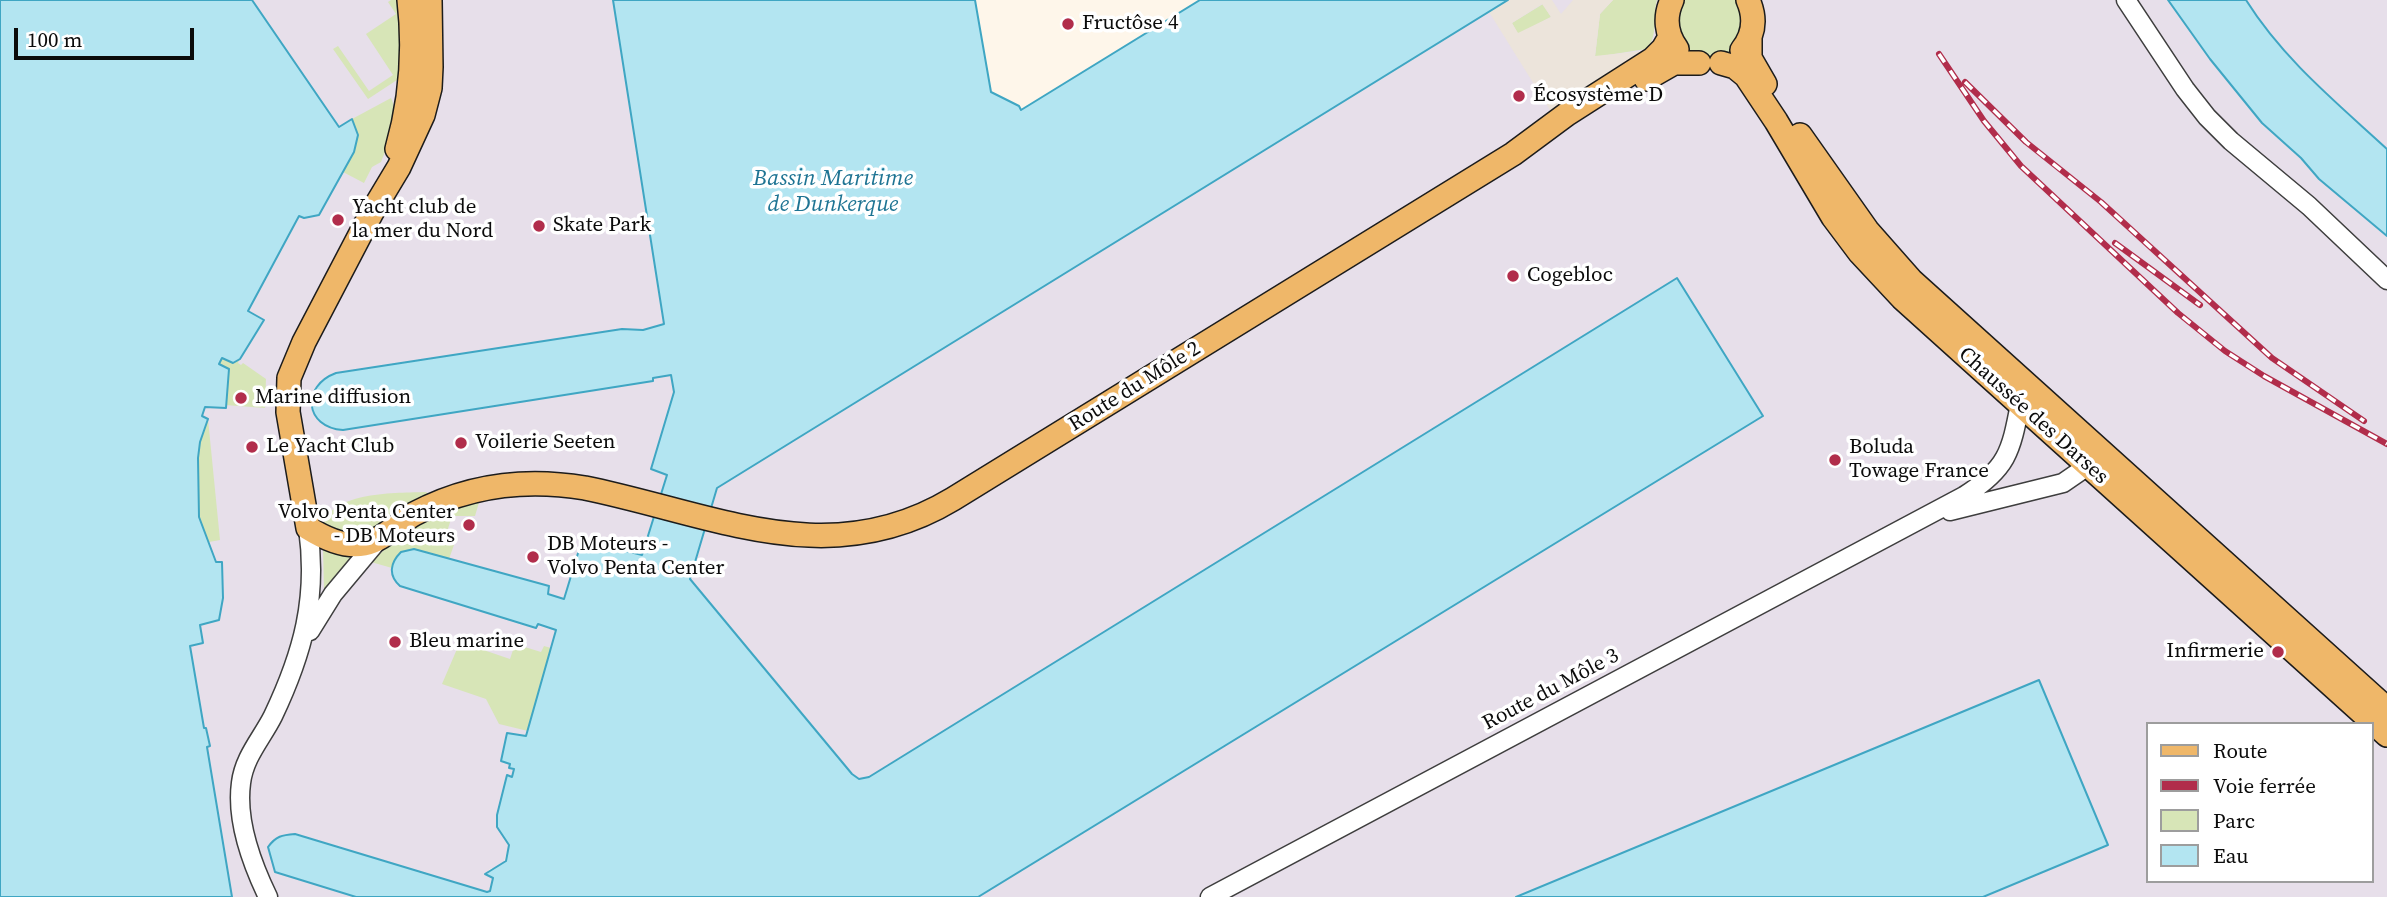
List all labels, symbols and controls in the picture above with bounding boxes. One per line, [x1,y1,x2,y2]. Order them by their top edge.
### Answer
place label: Fructôse 4 [1082,11,1178,37]
scale bar [18,14,198,58]
marker: Fructôse 4 [1060,16,1076,32]
text: 100 m [27,25,82,54]
place label: Écosystème D [1533,83,1663,109]
marker: Écosystème D [1511,88,1527,104]
water label: Bassin Maritime de Dunkerque [753,165,913,219]
place label: Yacht club de la mer du Nord [352,195,493,245]
marker: Yacht club de la mer du Nord [330,212,346,228]
place label: Skate Park [553,213,651,239]
marker: Skate Park [531,218,547,234]
place label: Cogebloc [1527,263,1613,289]
marker: Cogebloc [1505,268,1521,284]
street label: Route du Môle 2 [1065,336,1205,438]
street label: Chaussée des Darses [1953,342,2113,490]
place label: Marine diffusion [255,385,411,411]
marker: Marine diffusion [233,390,249,406]
place label: Voilerie Seeten [475,430,616,456]
place label: Le Yacht Club [266,434,394,460]
marker: Voilerie Seeten [453,435,469,451]
place label: Boluda Towage France [1849,435,1989,485]
marker: Le Yacht Club [244,439,260,455]
marker: Boluda Towage France [1827,452,1843,468]
place label: Volvo Penta Center - DB Moteurs [278,500,455,550]
marker: Volvo Penta Center - DB Moteurs [461,517,477,533]
place label: DB Moteurs - Volvo Penta Center [547,532,724,582]
marker: DB Moteurs - Volvo Penta Center [525,549,541,565]
place label: Bleu marine [409,629,524,655]
marker: Bleu marine [387,634,403,650]
place label: Infirmerie [2166,639,2264,665]
street label: Route du Môle 3 [1479,644,1623,736]
marker: Infirmerie [2270,644,2286,660]
legend [2146,722,2373,883]
text: Route [2213,736,2268,765]
text: Voie ferrée [2213,771,2316,800]
text: Parc [2213,806,2255,835]
text: Eau [2213,841,2249,870]

